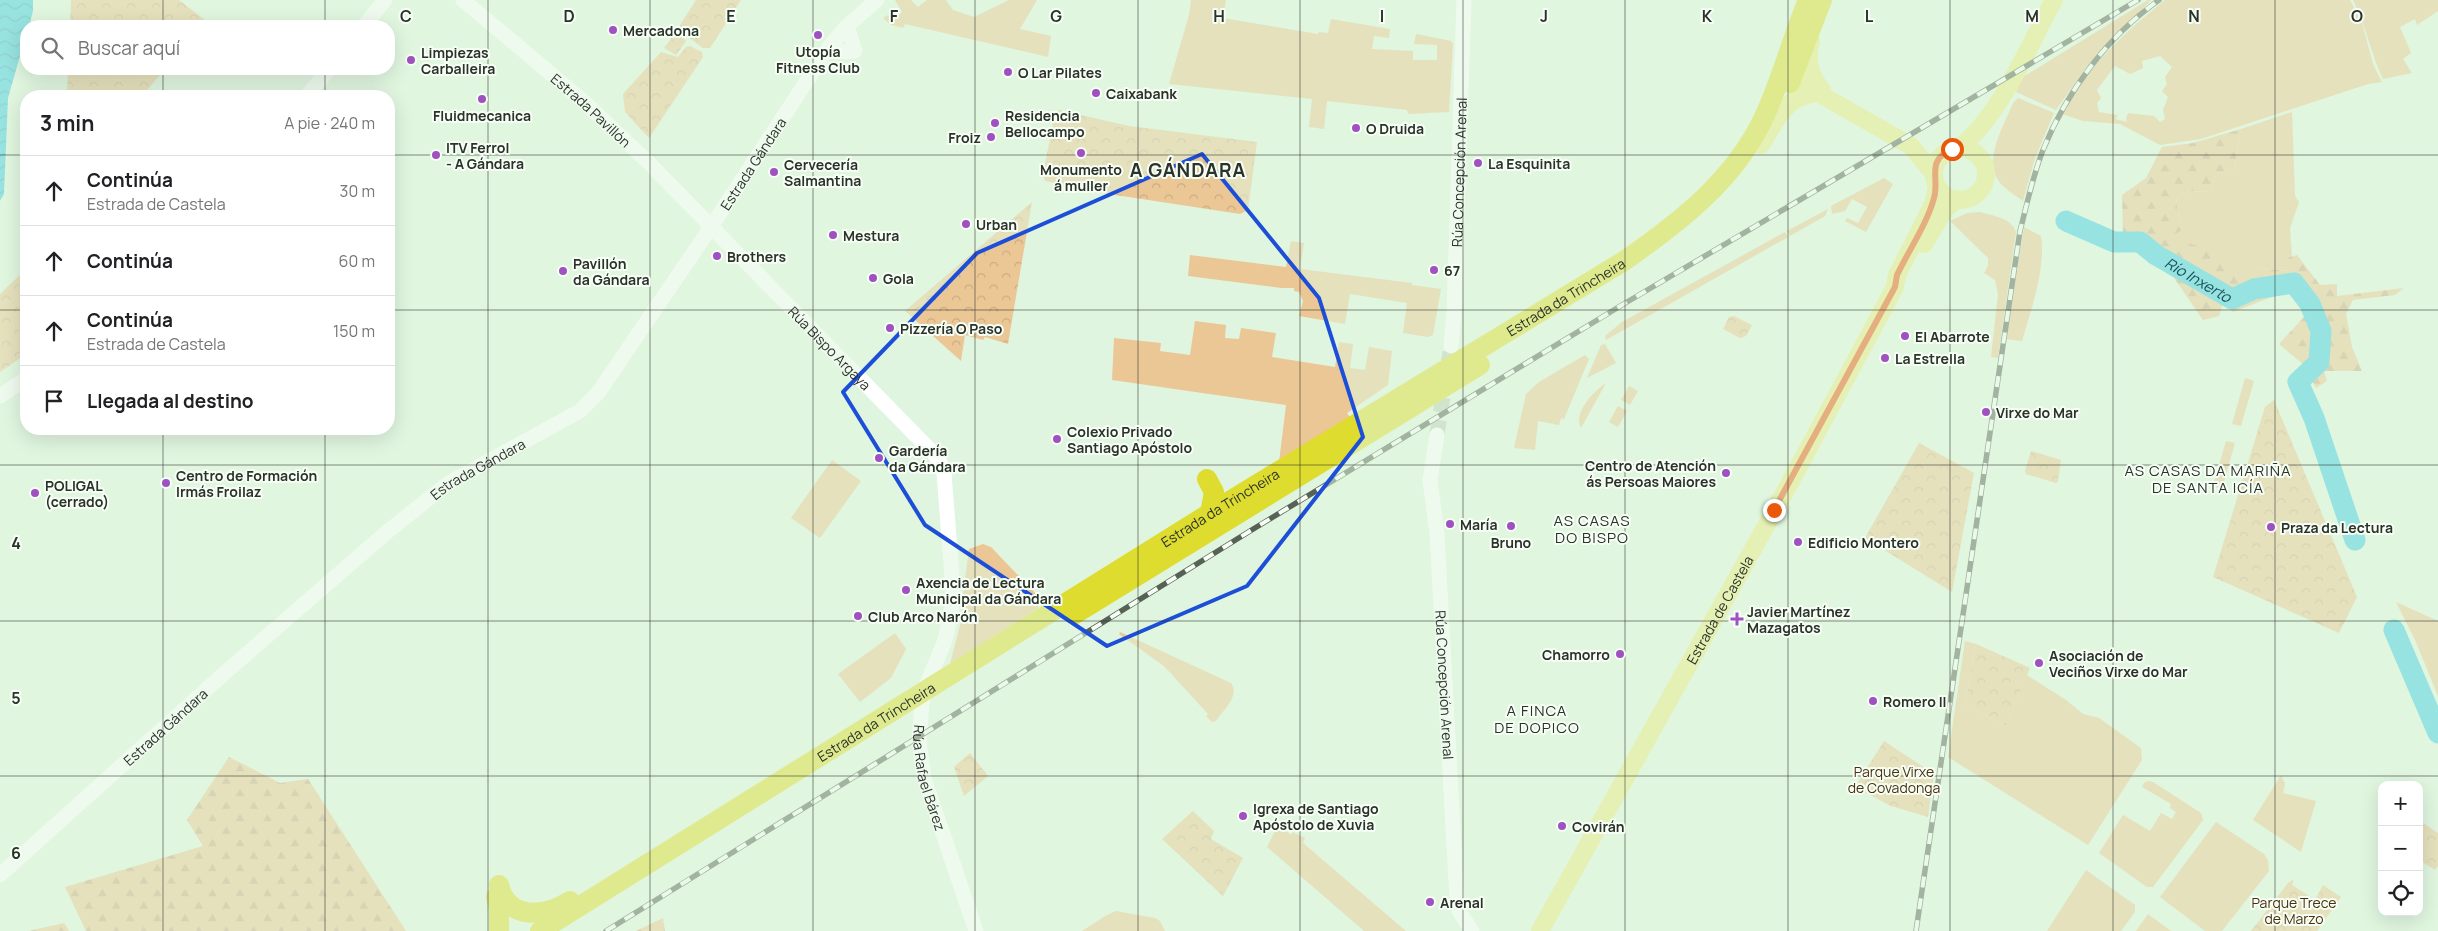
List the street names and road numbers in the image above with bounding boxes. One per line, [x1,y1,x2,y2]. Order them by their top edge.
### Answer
street label: Estrada Pavillón [547,69,635,151]
street label: Rúa Concepción Arenal [1447,97,1470,247]
street label: Estrada Gándara [715,113,790,213]
street label: Estrada da Trincheira [1503,253,1628,340]
street label: Rúa Bispo Argaya [784,302,875,394]
street label: Estrada Gándara [426,434,528,504]
street label: Estrada da Trincheira [1157,464,1283,551]
street label: Estrada de Castela [1681,552,1757,667]
street label: Rúa Concepción Arenal [1432,610,1459,760]
street label: Estrada da Trincheira [813,677,939,765]
street label: Estrada Gándara [119,684,211,769]
street label: Rúa Rafael Bárez [909,724,951,833]

